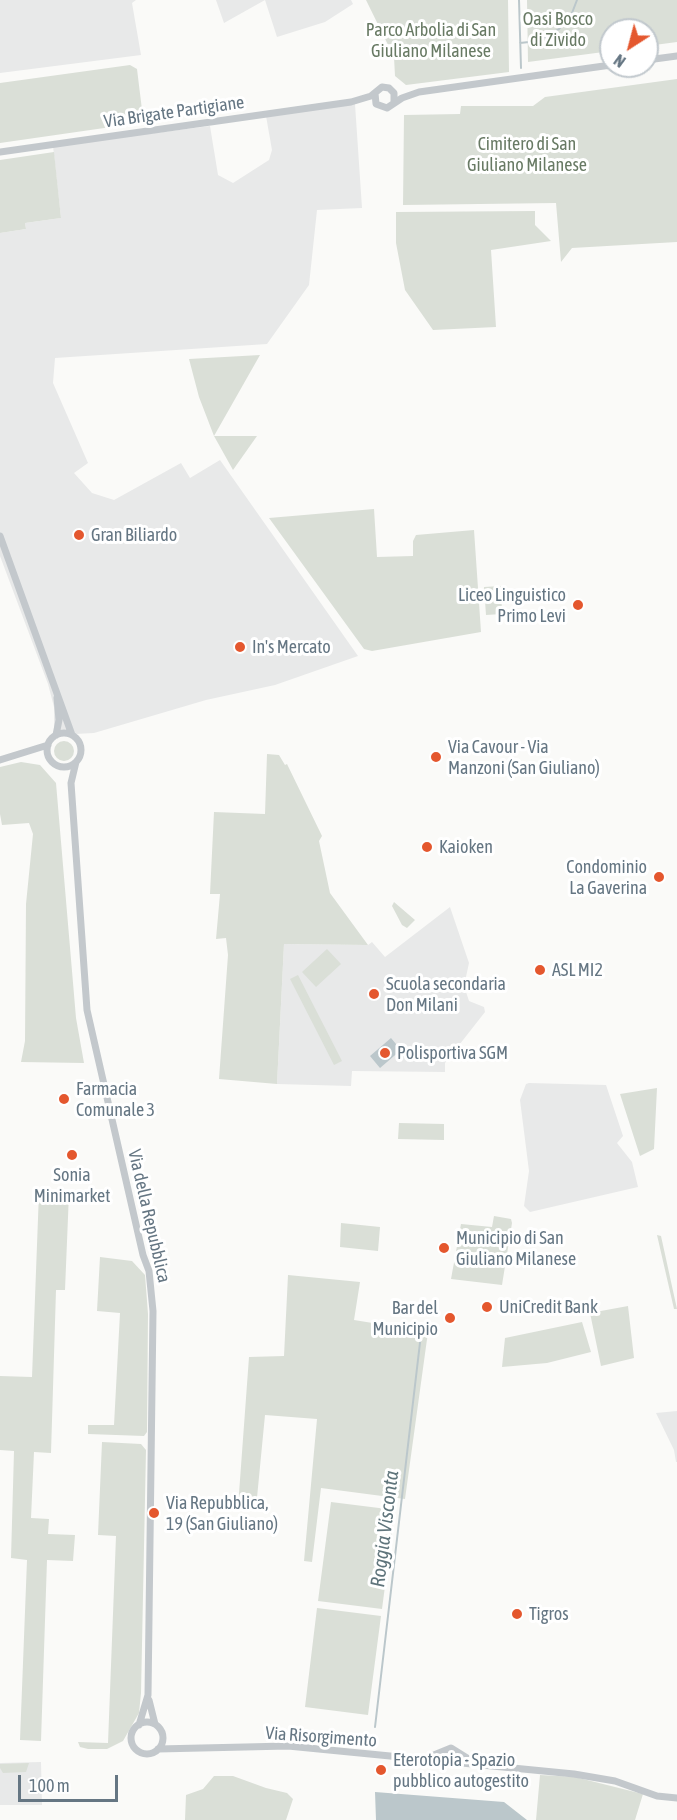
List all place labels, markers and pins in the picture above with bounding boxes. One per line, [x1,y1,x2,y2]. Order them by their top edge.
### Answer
place label: Gran Biliardo [91,524,177,546]
marker: Gran Biliardo [72,528,86,542]
place label: Liceo Linguistico Primo Levi [458,584,566,626]
marker: Liceo Linguistico Primo Levi [571,598,585,612]
place label: In's Mercato [252,636,331,658]
marker: In's Mercato [233,640,247,654]
place label: Via Cavour - Via Manzoni (San Giuliano) [448,736,600,778]
marker: Via Cavour - Via Manzoni (San Giuliano) [429,750,443,764]
place label: Kaioken [439,836,493,858]
marker: Kaioken [420,840,434,854]
place label: Condominio La Gaverina [566,856,647,898]
marker: Condominio La Gaverina [652,870,666,884]
place label: ASL MI2 [552,959,603,981]
marker: ASL MI2 [533,963,547,977]
place label: Scuola secondaria Don Milani [386,973,506,1016]
marker: Scuola secondaria Don Milani [367,987,381,1001]
place label: Polisportiva SGM [397,1042,508,1064]
marker: Polisportiva SGM [378,1046,392,1060]
place label: Farmacia Comunale 3 [76,1078,155,1120]
marker: Farmacia Comunale 3 [57,1092,71,1106]
marker: Sonia Minimarket [65,1148,79,1162]
place label: Sonia Minimarket [34,1164,110,1206]
place label: Municipio di San Giuliano Milanese [456,1227,576,1270]
marker: Municipio di San Giuliano Milanese [437,1241,451,1255]
place label: UniCredit Bank [499,1296,598,1318]
place label: Bar del Municipio [372,1297,438,1340]
marker: UniCredit Bank [480,1300,494,1314]
marker: Bar del Municipio [443,1311,457,1325]
place label: Via Repubblica, 19 (San Giuliano) [166,1492,278,1534]
marker: Via Repubblica, 19 (San Giuliano) [147,1506,161,1520]
place label: Tigros [529,1603,569,1625]
marker: Tigros [510,1607,524,1621]
place label: Eterotopia - Spazio pubblico autogestito [393,1749,529,1792]
marker: Eterotopia - Spazio pubblico autogestito [374,1763,388,1777]

